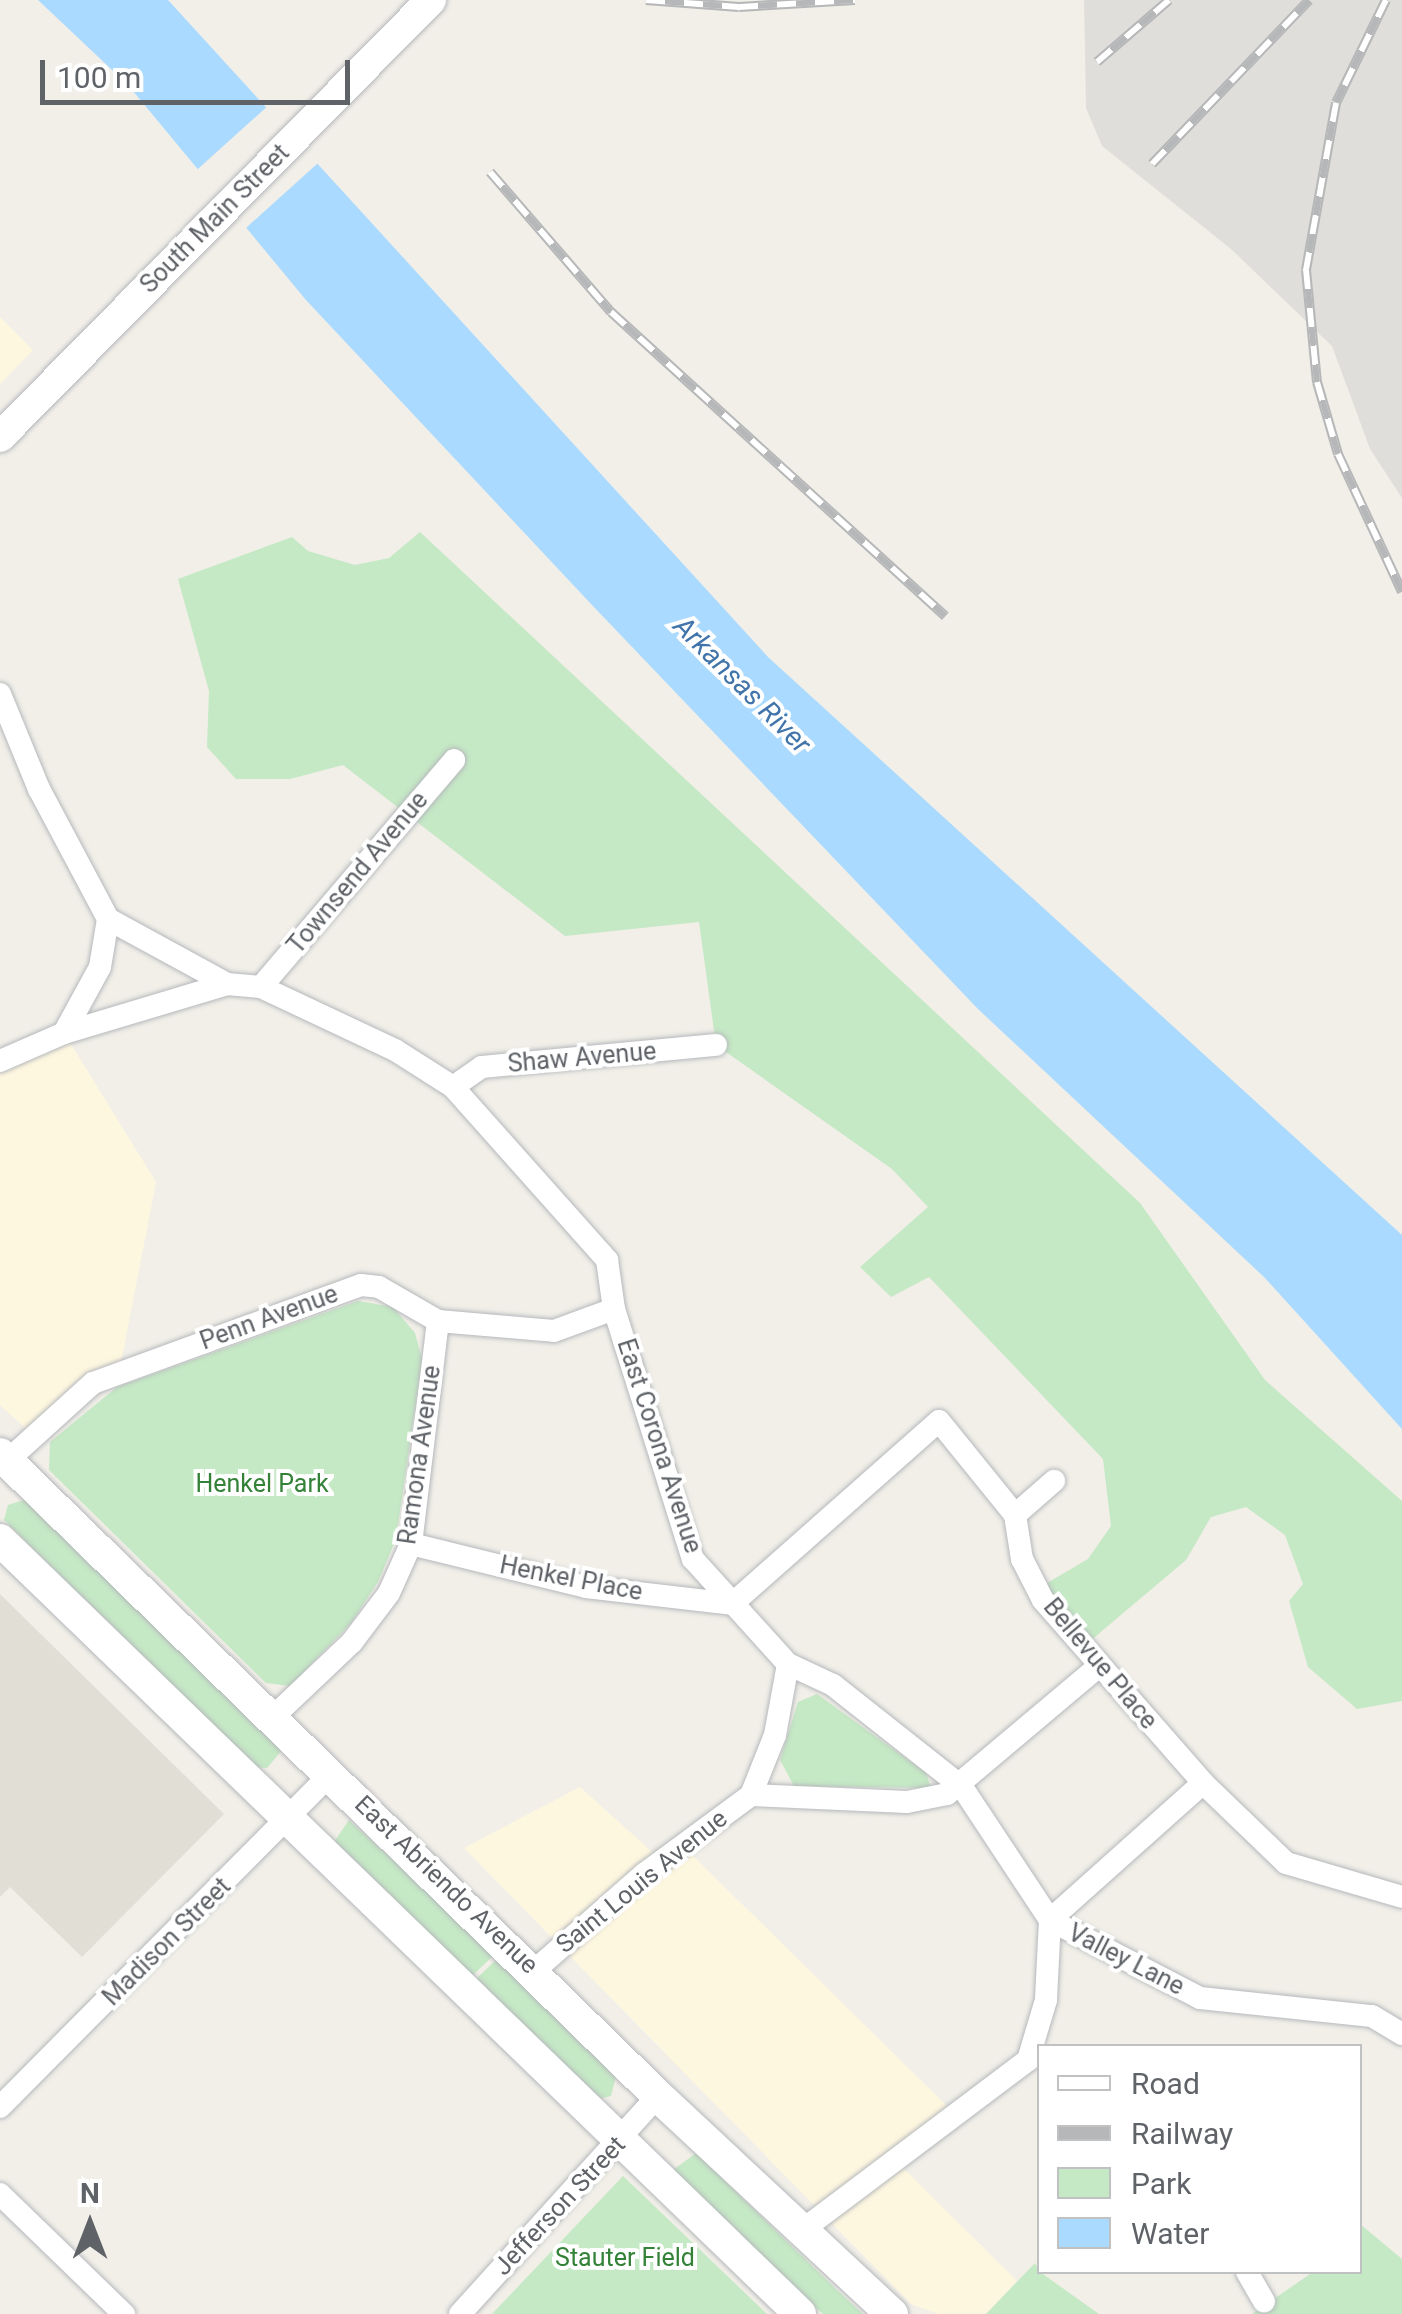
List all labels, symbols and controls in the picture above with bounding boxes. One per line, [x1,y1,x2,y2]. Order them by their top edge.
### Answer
scale bar [45,40,355,102]
text: 100 m [57,60,141,95]
street label: South Main Street [134,138,296,300]
water label: Arkansas River [666,609,818,761]
street label: Townsend Avenue [281,786,435,960]
street label: Shaw Avenue [507,1037,657,1079]
street label: Penn Avenue [196,1279,342,1357]
street label: East Corona Avenue [610,1335,708,1557]
street label: Ramona Avenue [393,1364,447,1546]
park label: Henkel Park [195,1469,329,1499]
street label: Henkel Place [497,1550,645,1608]
street label: Bellevue Place [1037,1593,1163,1735]
street label: East Abriendo Avenue [348,1790,544,1980]
street label: Saint Louis Avenue [551,1804,733,1960]
street label: Madison Street [97,1872,237,2012]
street label: Valley Lane [1063,1918,1189,2002]
legend [1037,2044,1362,2274]
text: Road [1131,2066,1200,2101]
text: Railway [1131,2116,1233,2151]
street label: Jefferson Street [488,2130,632,2282]
text: Park [1131,2166,1191,2201]
north arrow [40,2174,140,2274]
text: N [80,2177,100,2210]
text: Water [1131,2216,1209,2251]
park label: Stauter Field [555,2243,695,2273]

